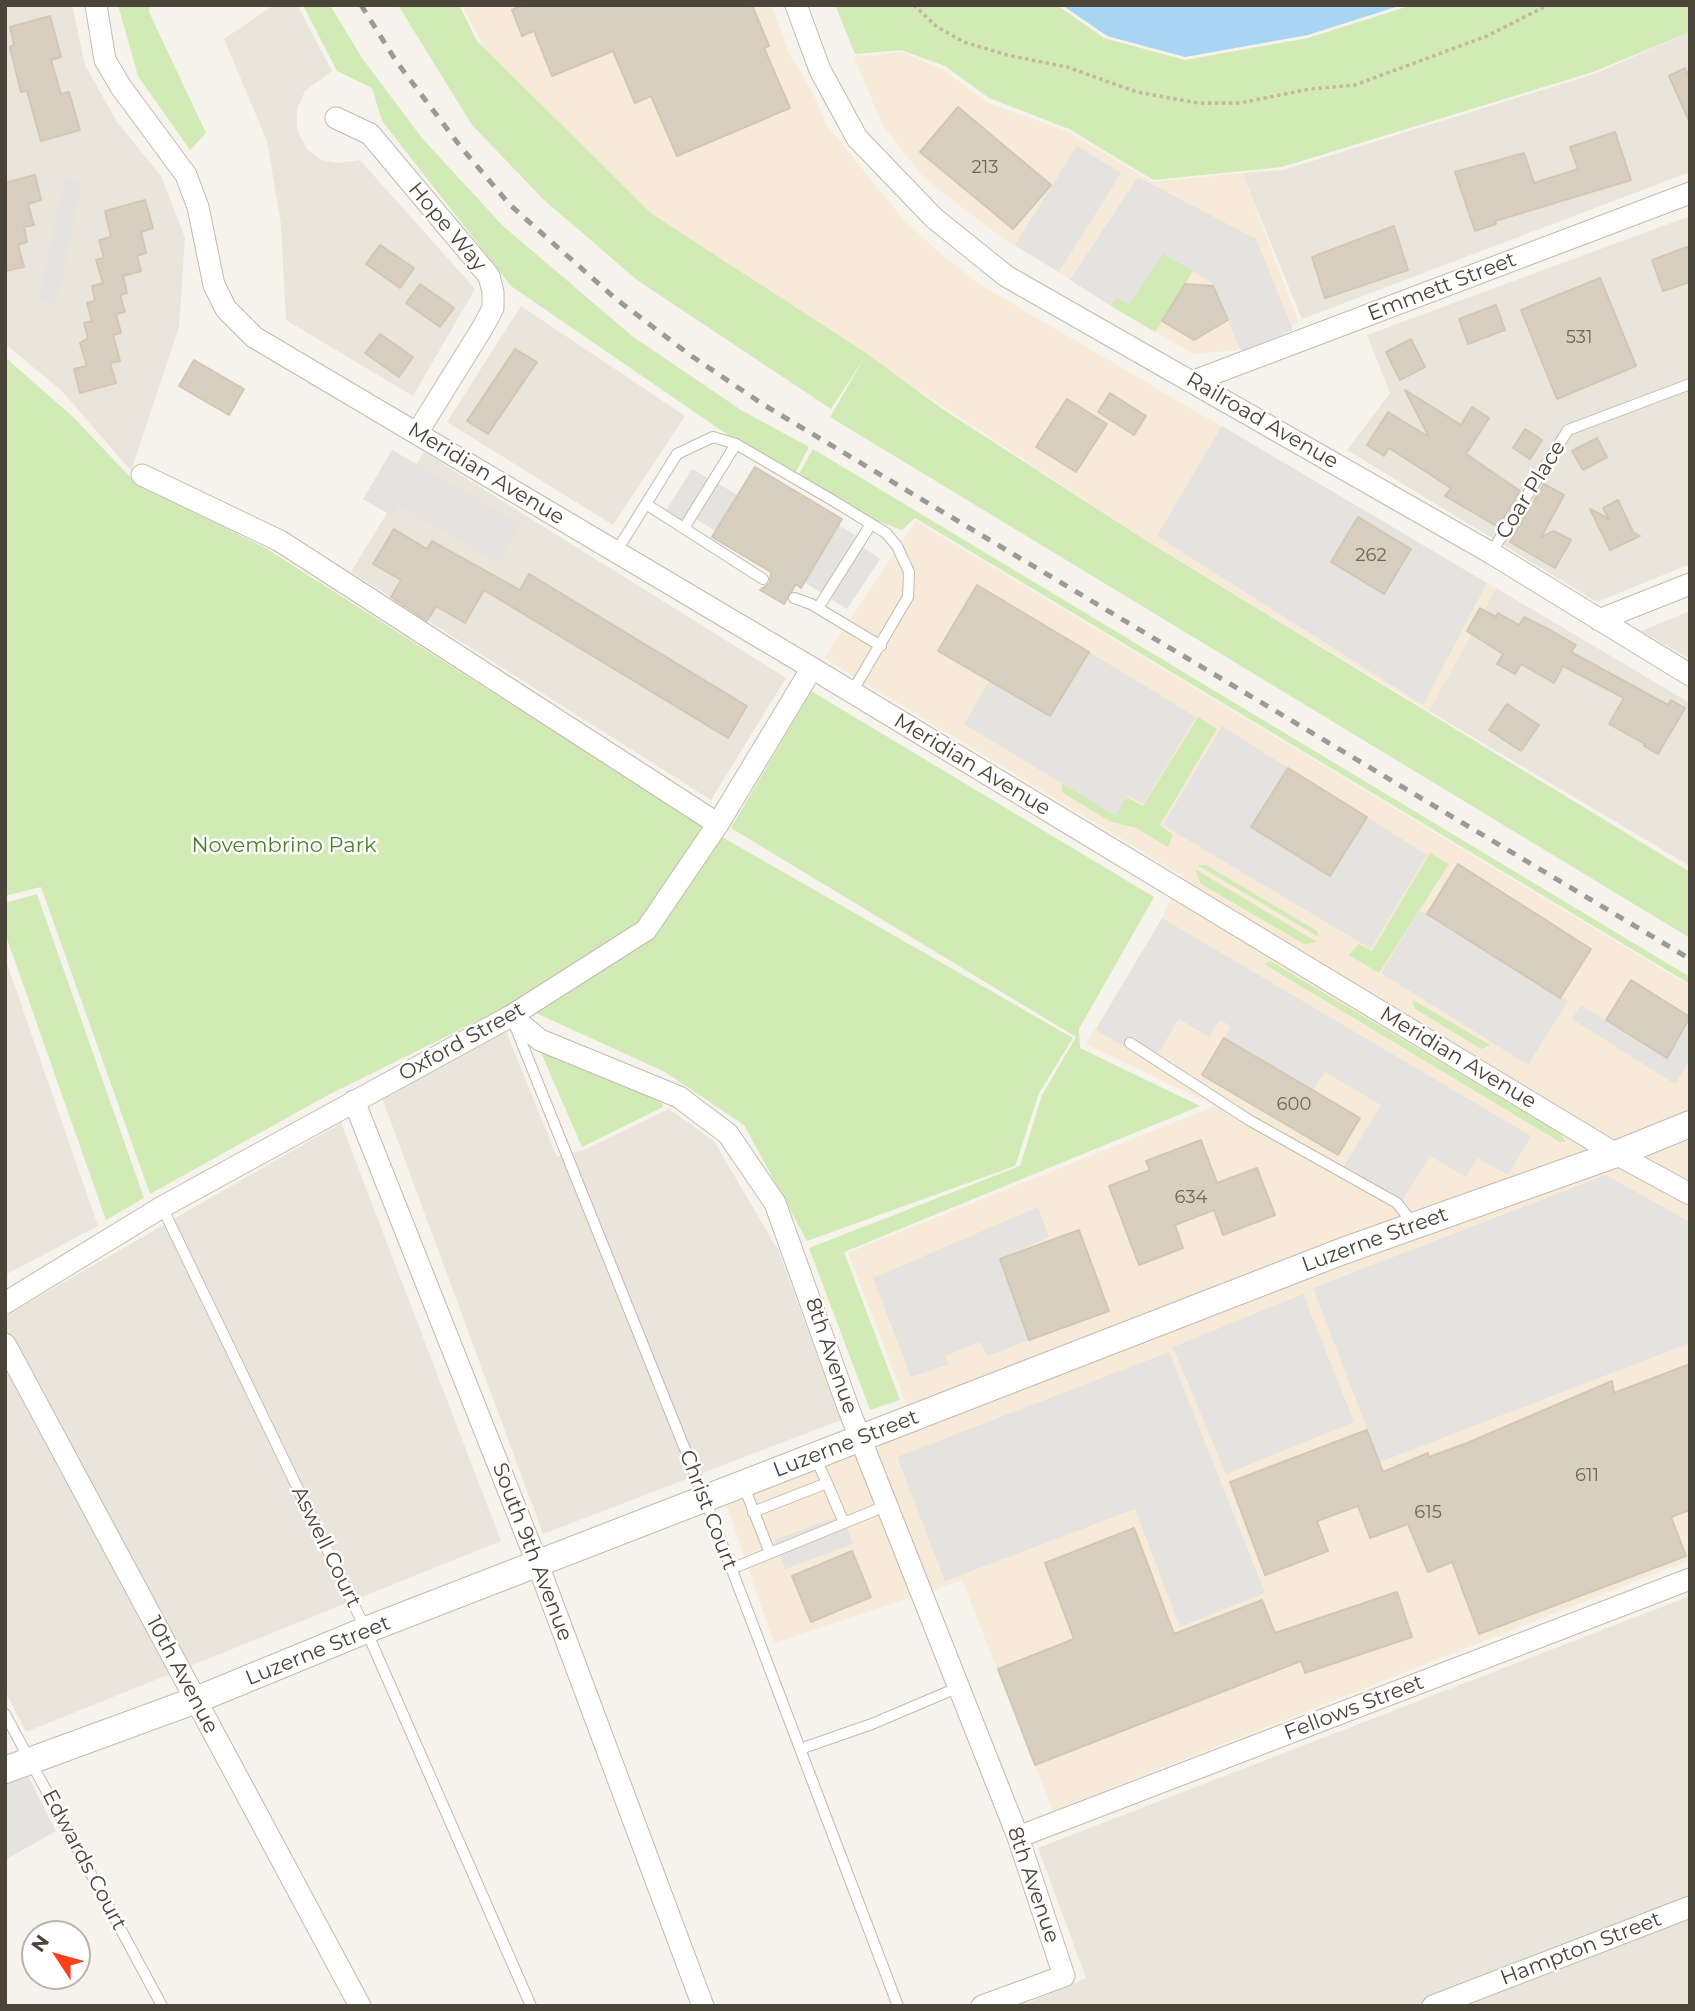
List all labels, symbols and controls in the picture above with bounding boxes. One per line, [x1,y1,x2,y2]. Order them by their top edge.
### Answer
house number: 213 [972,157,998,179]
street label: Hope Way [403,177,491,277]
street label: Emmett Street [1364,247,1520,327]
house number: 531 [1566,327,1592,349]
street label: Railroad Avenue [1181,367,1343,475]
street label: Meridian Avenue [403,417,569,531]
street label: Coar Place [1491,436,1571,544]
house number: 262 [1355,545,1387,567]
street label: Meridian Avenue [889,708,1055,822]
park label: Novembrino Park [192,833,376,859]
street label: Oxford Street [395,997,529,1087]
street label: Meridian Avenue [1375,1001,1541,1115]
house number: 600 [1277,1094,1311,1116]
house number: 634 [1174,1187,1208,1209]
street label: Luzerne Street [1298,1202,1452,1278]
street label: 8th Avenue [799,1295,863,1417]
street label: Luzerne Street [770,1405,922,1483]
street label: Christ Court [674,1447,742,1573]
street label: South 9th Avenue [486,1459,578,1645]
house number: 611 [1575,1465,1599,1487]
street label: Aswell Court [286,1482,366,1612]
house number: 615 [1414,1502,1442,1524]
street label: Luzerne Street [242,1611,394,1691]
street label: 10th Avenue [141,1612,223,1738]
street label: Fellows Street [1281,1670,1427,1746]
street label: Edwards Court [36,1785,132,1935]
street label: 8th Avenue [1001,1824,1065,1946]
street label: Hampton Street [1497,1907,1665,1991]
north arrow [21,1920,91,1990]
text: N [26,1931,54,1957]

